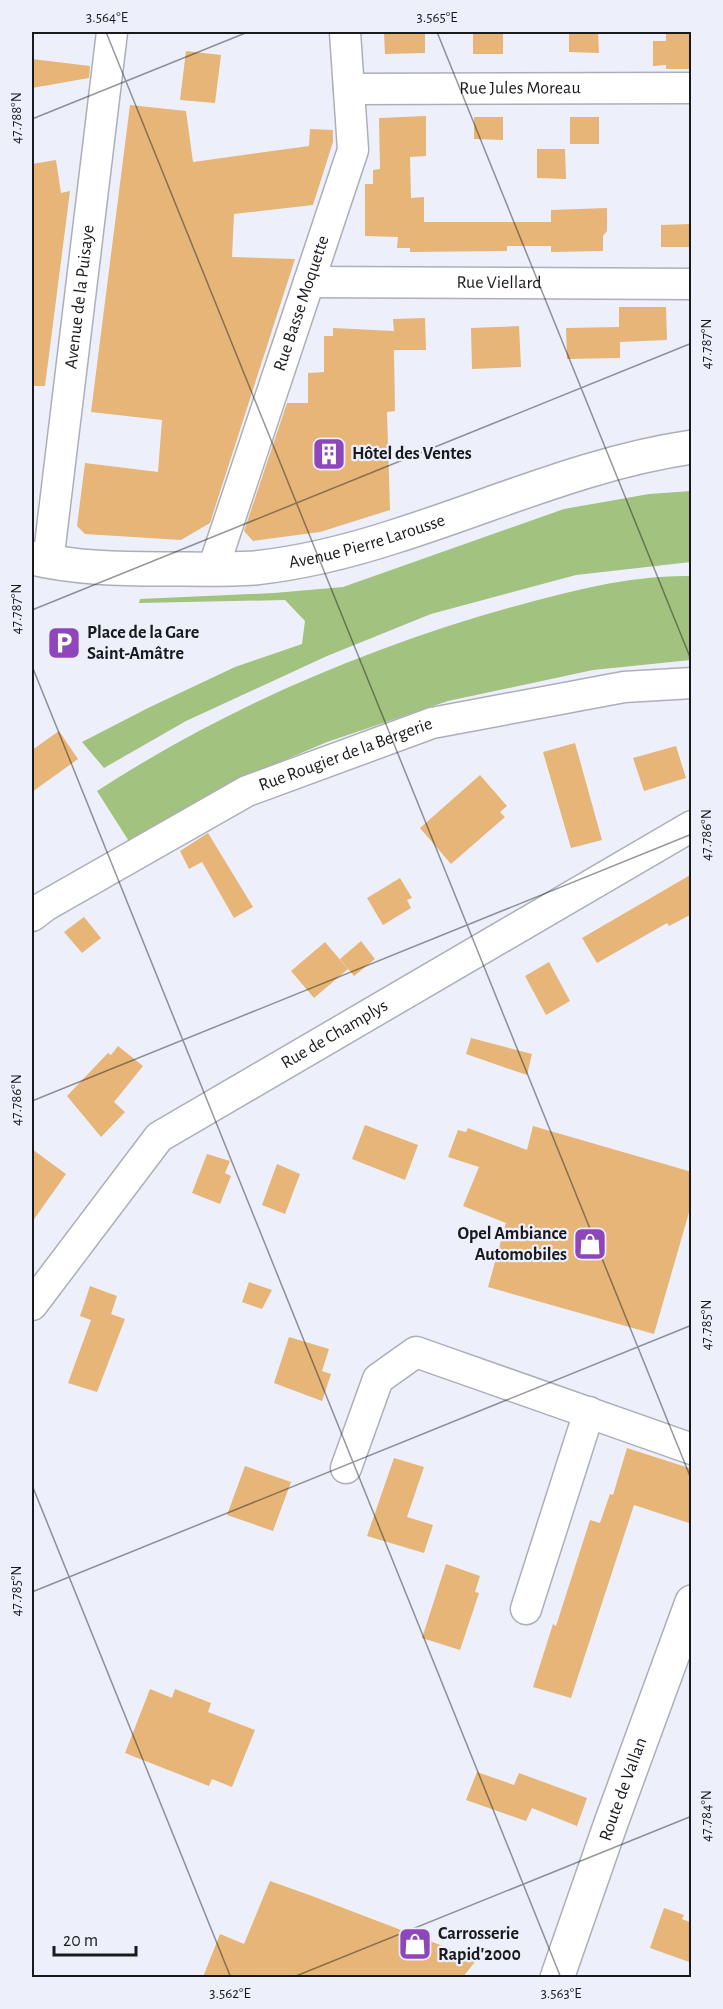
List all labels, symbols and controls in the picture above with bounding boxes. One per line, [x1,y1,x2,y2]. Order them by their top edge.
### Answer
text: 3.564°E [86,10,128,25]
text: 3.565°E [417,10,457,25]
street label: Rue Jules Moreau [459,79,581,98]
text: 47.788°N [9,92,24,144]
street label: Avenue de la Puisaye [62,224,98,370]
street label: Rue Basse Moquette [271,233,333,373]
street label: Rue Viellard [456,274,542,292]
text: 47.787°N [699,318,714,370]
building icon: Hôtel des Ventes [311,436,347,472]
place label: Hôtel des Ventes [352,445,472,463]
street label: Avenue Pierre Larousse [287,511,448,572]
text: 47.787°N [9,583,24,635]
place label: Place de la Gare Saint-Amâtre [87,624,199,663]
parking icon: Place de la Gare Saint-Amâtre [46,625,82,661]
street label: Rue Rougier de la Bergerie [257,715,435,795]
text: 47.786°N [699,809,714,861]
street label: Rue de Champlys [278,996,391,1073]
text: 47.786°N [9,1074,24,1126]
place label: Opel Ambiance Automobiles [457,1225,567,1264]
shop icon: Opel Ambiance Automobiles [572,1226,608,1262]
text: 47.785°N [699,1299,714,1351]
text: 47.785°N [9,1565,24,1617]
street label: Route de Vallan [596,1735,650,1843]
text: 47.784°N [699,1790,714,1842]
scale bar [54,1919,136,1957]
place label: Carrosserie Rapid'2000 [438,1925,521,1964]
shop icon: Carrosserie Rapid'2000 [397,1926,433,1962]
text: 20 m [63,1932,98,1950]
text: 3.562°E [209,1986,251,2001]
text: 3.563°E [541,1986,581,2001]

